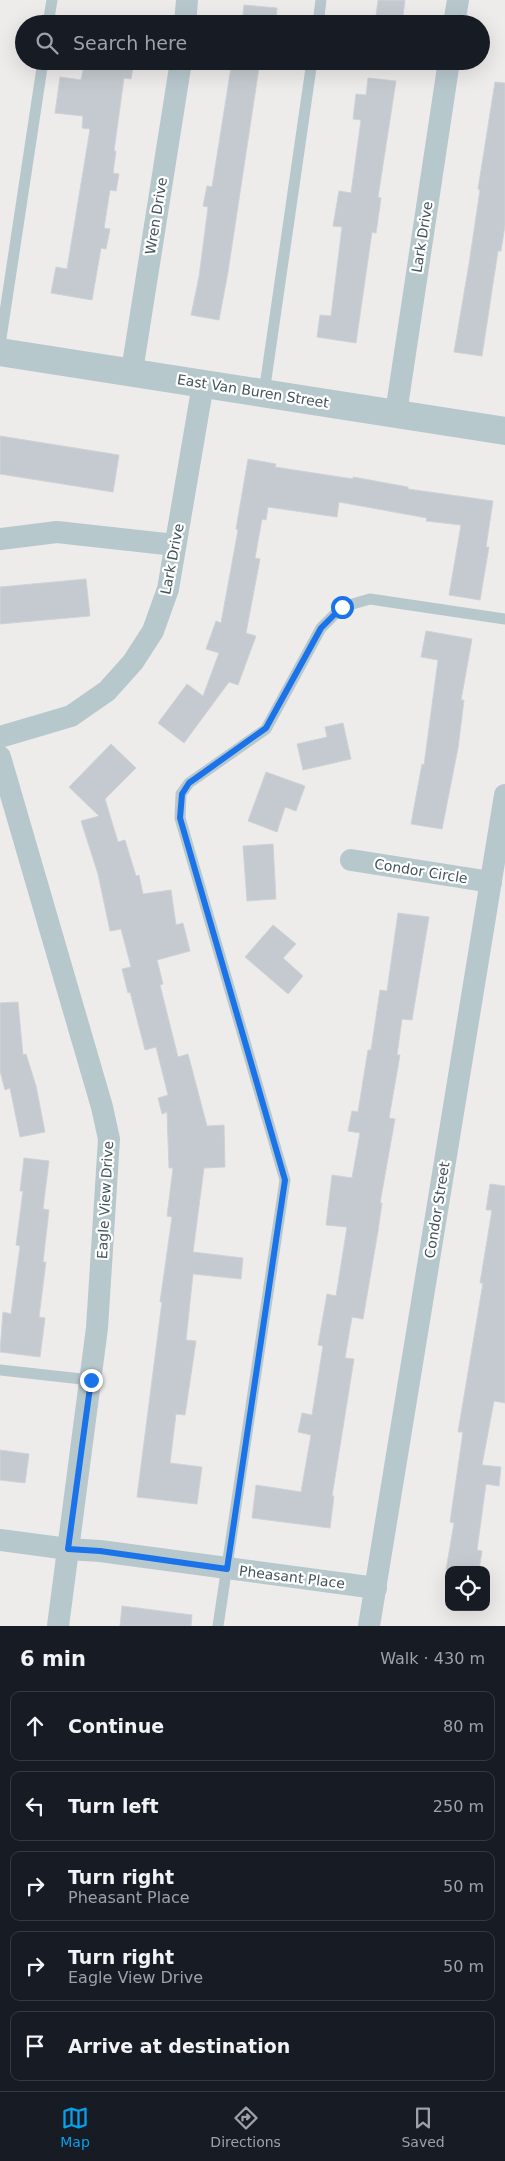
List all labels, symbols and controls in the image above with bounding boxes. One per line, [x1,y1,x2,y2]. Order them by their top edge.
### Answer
search box [15,15,490,70]
icon: search [33,29,61,57]
text: Search here [73,32,187,54]
street label: Wren Drive [142,176,170,256]
street label: Lark Drive [408,200,436,274]
street label: East Van Buren Street [176,371,331,411]
street label: Lark Drive [157,522,187,596]
route start [331,596,354,619]
street label: Condor Circle [373,856,469,886]
street label: Eagle View Drive [94,1141,116,1259]
street label: Condor Street [421,1160,453,1259]
route end [80,1369,103,1392]
street label: Pheasant Place [238,1563,346,1591]
map controls [445,1566,490,1611]
button: locate [445,1566,490,1611]
text: 6 min [20,1647,86,1671]
text: Walk · 430 m [380,1649,485,1668]
icon: ahead [21,1712,49,1740]
text: Continue [68,1715,164,1737]
text: 80 m [443,1717,484,1736]
icon: left [21,1792,49,1820]
text: Turn left [68,1795,159,1817]
text: 250 m [433,1797,484,1816]
text: Turn right [68,1866,174,1888]
icon: right [21,1872,49,1900]
text: 50 m [443,1877,484,1896]
text: Pheasant Place [68,1888,190,1907]
text: Turn right [68,1946,174,1968]
icon: right [21,1952,49,1980]
text: 50 m [443,1957,484,1976]
text: Eagle View Drive [68,1968,203,1987]
icon: arrive [21,2032,49,2060]
text: Arrive at destination [68,2035,290,2057]
tab: Map [60,2104,90,2150]
tab: Directions [210,2104,281,2150]
tab: Saved [401,2104,445,2150]

